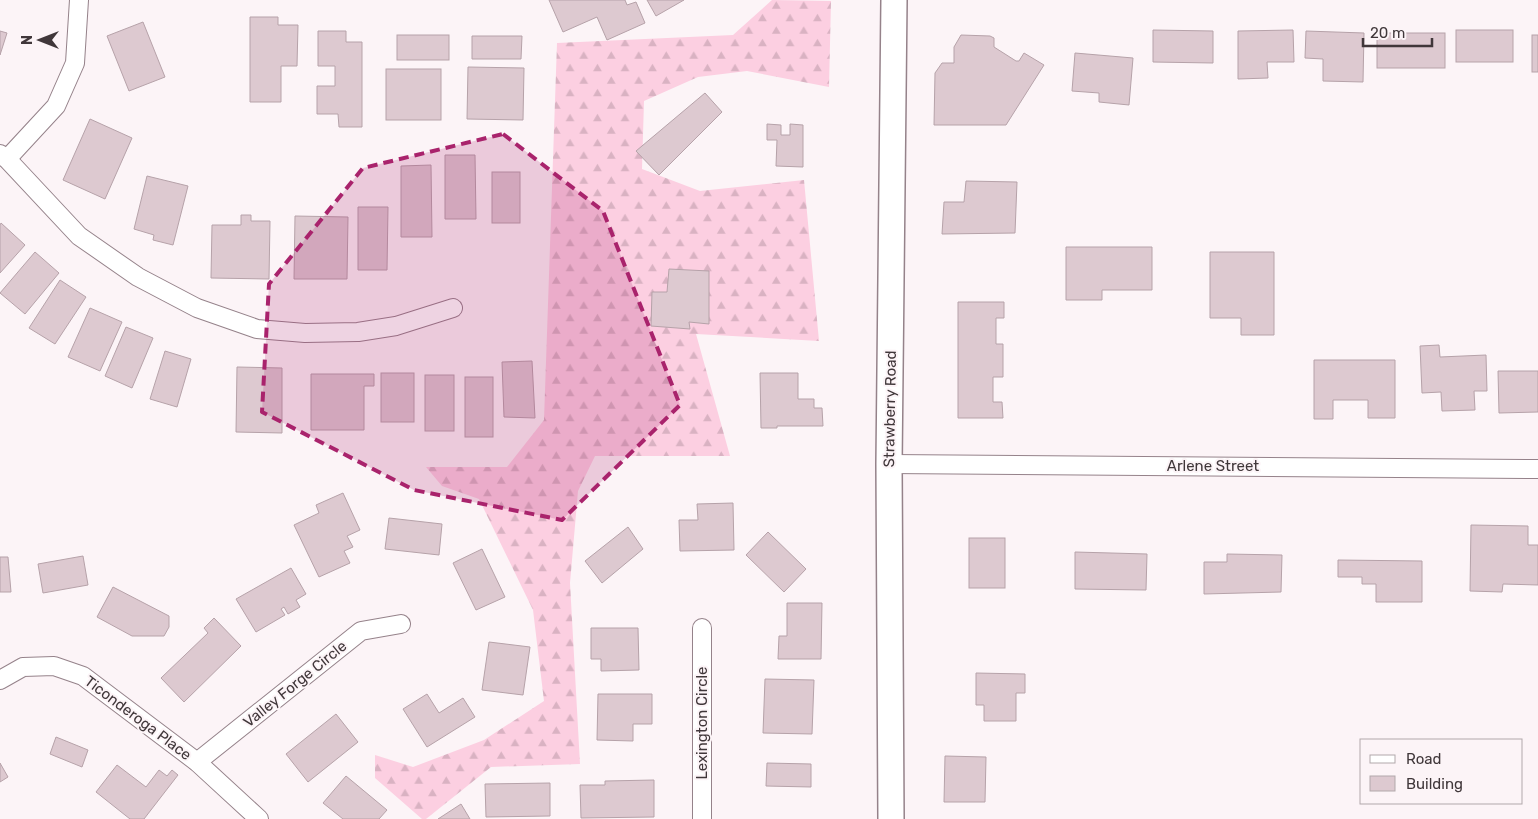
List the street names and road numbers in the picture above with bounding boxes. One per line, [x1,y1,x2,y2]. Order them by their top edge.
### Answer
street label: Strawberry Road [880,350,900,468]
street label: Arlene Street [1167,457,1259,475]
street label: Valley Forge Circle [240,637,350,731]
street label: Lexington Circle [693,666,711,780]
street label: Ticonderoga Place [81,672,195,764]

